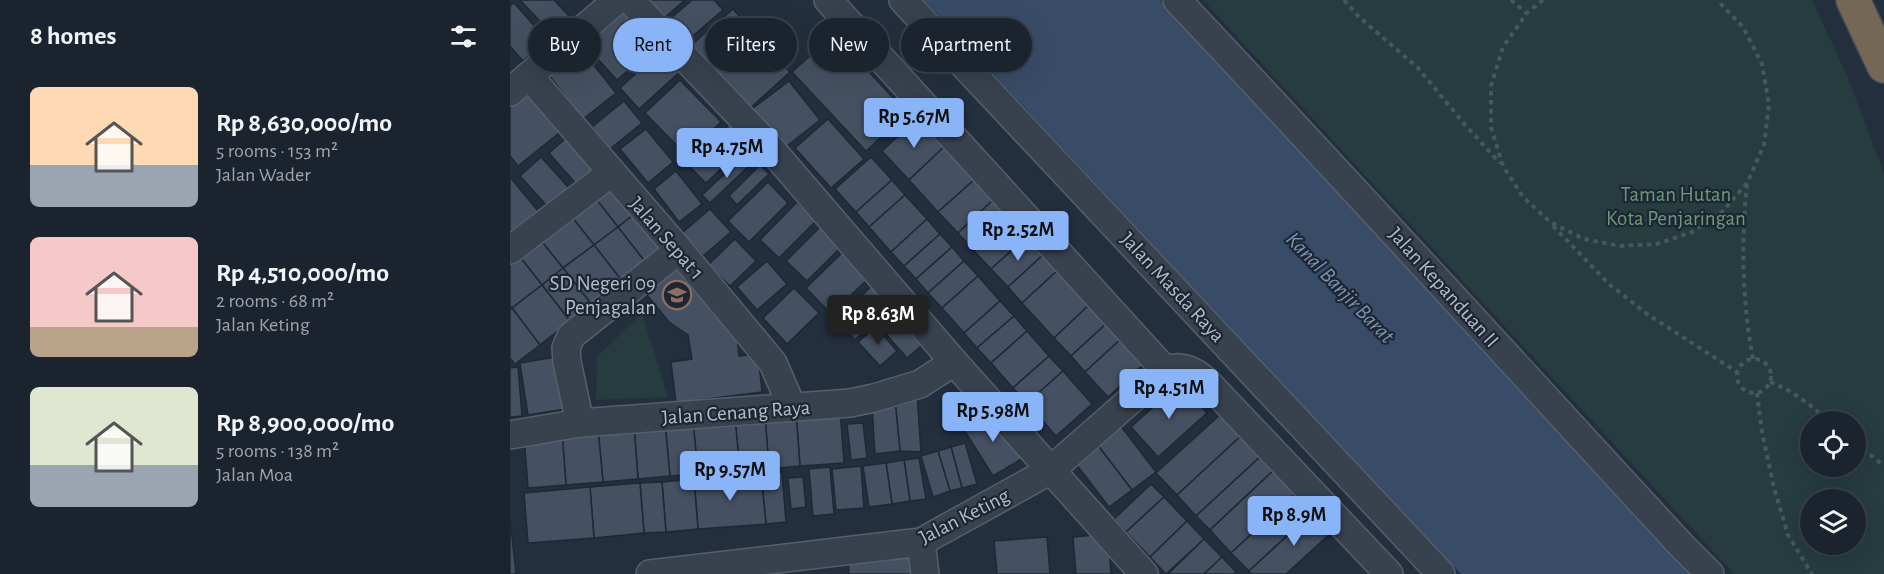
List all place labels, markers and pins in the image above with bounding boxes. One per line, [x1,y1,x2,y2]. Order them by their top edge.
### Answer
pin: Rp 5.67M [852,98,976,149]
pin: Rp 4.75M [665,128,789,179]
pin: Rp 2.52M [956,211,1080,262]
place label: SD Negeri 09 Penjagalan [549,273,656,318]
school or university icon: SD Negeri 09 Penjagalan [661,279,693,311]
pin: Rp 8.63M [816,295,940,346]
pin: Rp 4.51M [1107,369,1231,420]
pin: Rp 5.98M [931,392,1055,443]
pin: Rp 9.57M [668,451,792,502]
pin: Rp 8.9M [1239,496,1349,547]

